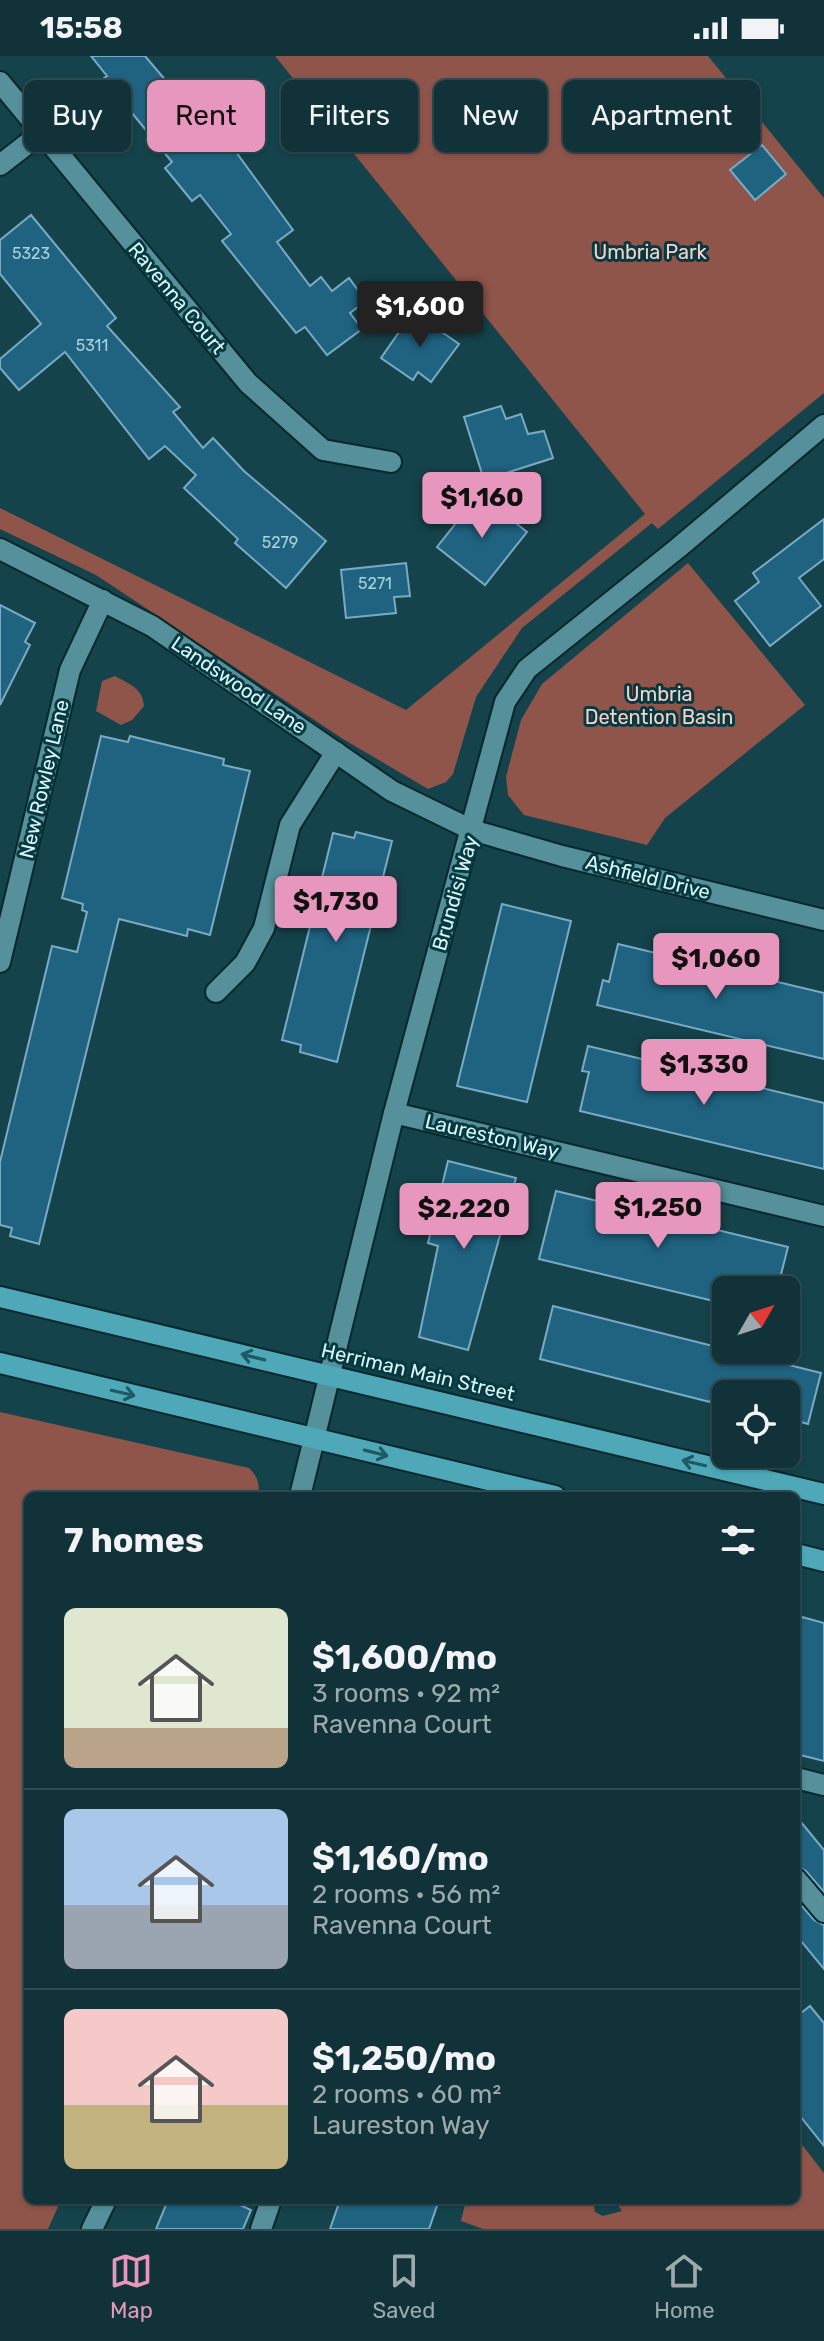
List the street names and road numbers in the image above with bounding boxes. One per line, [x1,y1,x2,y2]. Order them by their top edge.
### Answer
street label: Ravenna Court [123,237,231,359]
street label: Landswood Lane [167,631,311,739]
street label: New Rowley Lane [14,697,74,861]
street label: Brundisi Way [427,833,483,953]
street label: Ashfield Drive [583,850,713,904]
street label: Laureston Way [423,1109,561,1163]
street label: Herriman Main Street [319,1338,517,1406]

